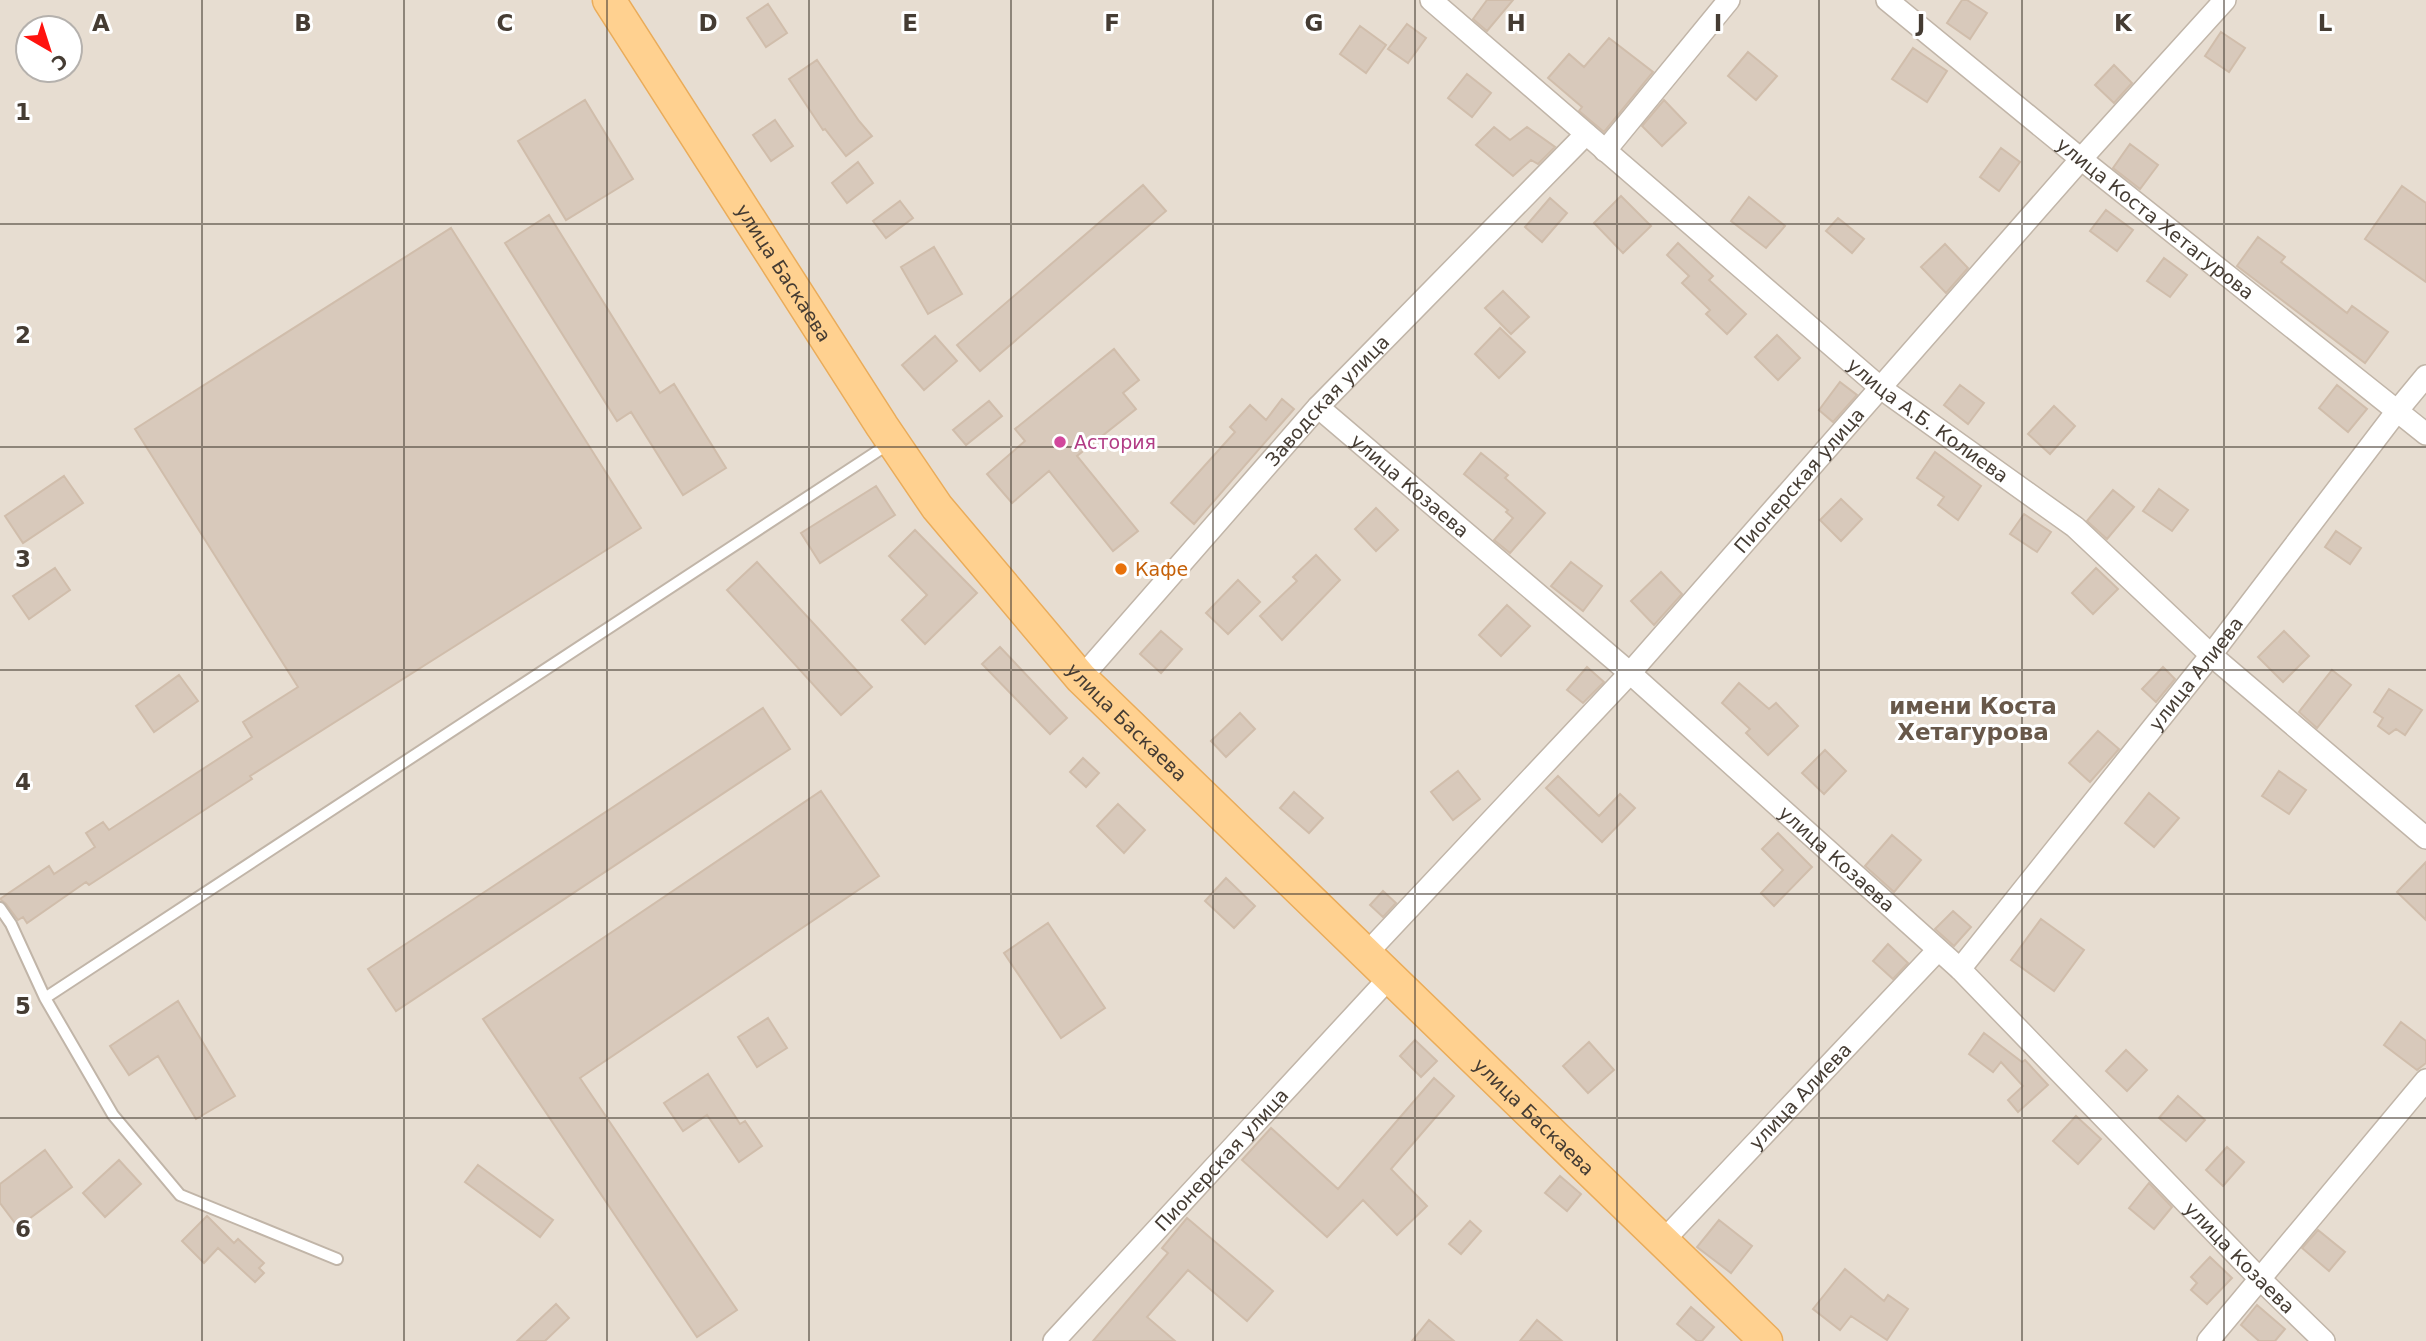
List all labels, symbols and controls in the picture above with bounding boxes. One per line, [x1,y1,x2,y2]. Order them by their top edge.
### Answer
text: A [92,10,110,36]
text: B [294,10,312,36]
text: C [497,10,513,36]
text: D [698,10,718,36]
text: E [902,10,918,36]
text: F [1104,10,1120,36]
text: G [1305,10,1323,36]
text: H [1506,10,1526,36]
text: I [1714,10,1722,36]
text: J [1915,10,1925,36]
text: K [2114,10,2133,36]
text: L [2318,10,2333,36]
north arrow [14,14,84,84]
text: С [47,49,72,75]
text: 1 [15,99,31,125]
street label: улица Коста Хетагурова [2052,133,2258,304]
street label: улица Баскаева [732,200,836,346]
text: 2 [15,322,31,348]
street label: Заводская улица [1261,330,1394,470]
street label: улица А.Б. Колиева [1843,353,2013,487]
street label: Пионерская улица [1730,403,1869,557]
street label: улица Козаева [1347,429,1473,542]
place label: Астория [1074,431,1156,453]
marker: Астория [1052,434,1068,450]
text: 3 [15,546,31,572]
place label: Кафе [1135,558,1188,580]
marker: Кафе [1113,561,1129,577]
street label: улица Алиева [2144,612,2247,735]
street label: улица Баскаева [1062,659,1192,785]
district label: имени Коста Хетагурова [1889,693,2057,745]
text: 4 [15,769,31,795]
street label: улица Козаева [1775,801,1899,916]
text: 5 [15,993,31,1019]
street label: улица Алиева [1745,1038,1856,1154]
street label: улица Баскаева [1469,1053,1599,1180]
street label: Пионерская улица [1150,1084,1293,1235]
street label: улица Козаева [2180,1197,2299,1318]
text: 6 [15,1216,31,1242]

